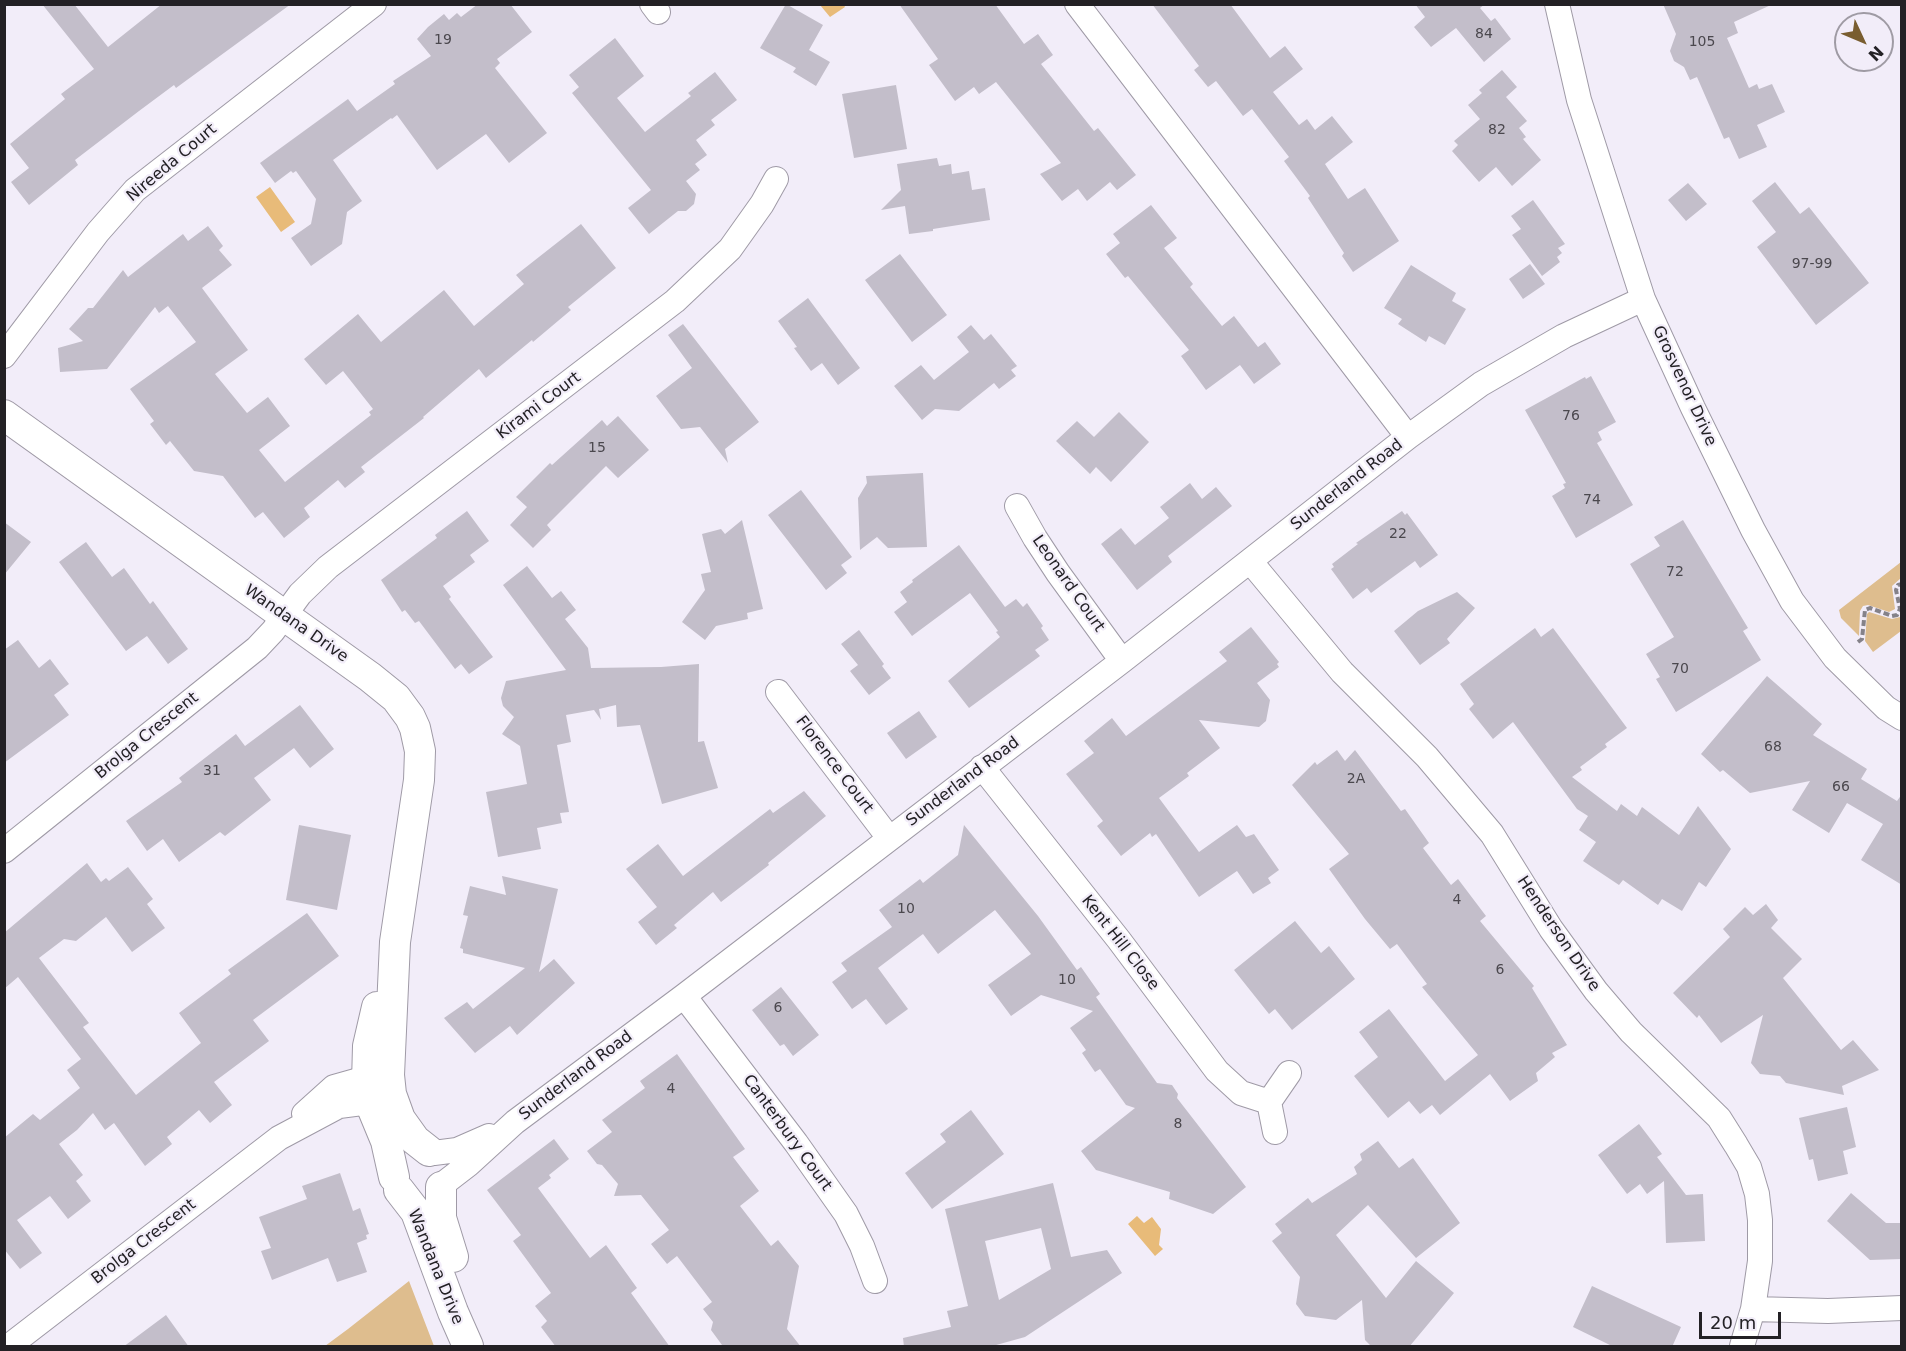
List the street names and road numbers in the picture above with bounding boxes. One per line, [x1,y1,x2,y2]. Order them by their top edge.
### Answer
street label: Nireeda Court [123,120,221,206]
street label: Grosvenor Drive [1648,323,1720,449]
street label: Kirami Court [493,368,585,444]
street label: Sunderland Road [1287,435,1407,535]
street label: Leonard Court [1028,532,1108,636]
street label: Wandana Drive [240,581,352,667]
street label: Brolga Crescent [92,689,202,783]
street label: Florence Court [791,712,877,818]
street label: Sunderland Road [903,733,1023,831]
street label: Henderson Drive [1512,873,1604,995]
street label: Kent Hill Close [1077,892,1163,994]
street label: Sunderland Road [516,1027,636,1125]
street label: Canterbury Court [738,1071,836,1195]
street label: Brolga Crescent [88,1195,200,1289]
street label: Wandana Drive [403,1207,467,1327]

